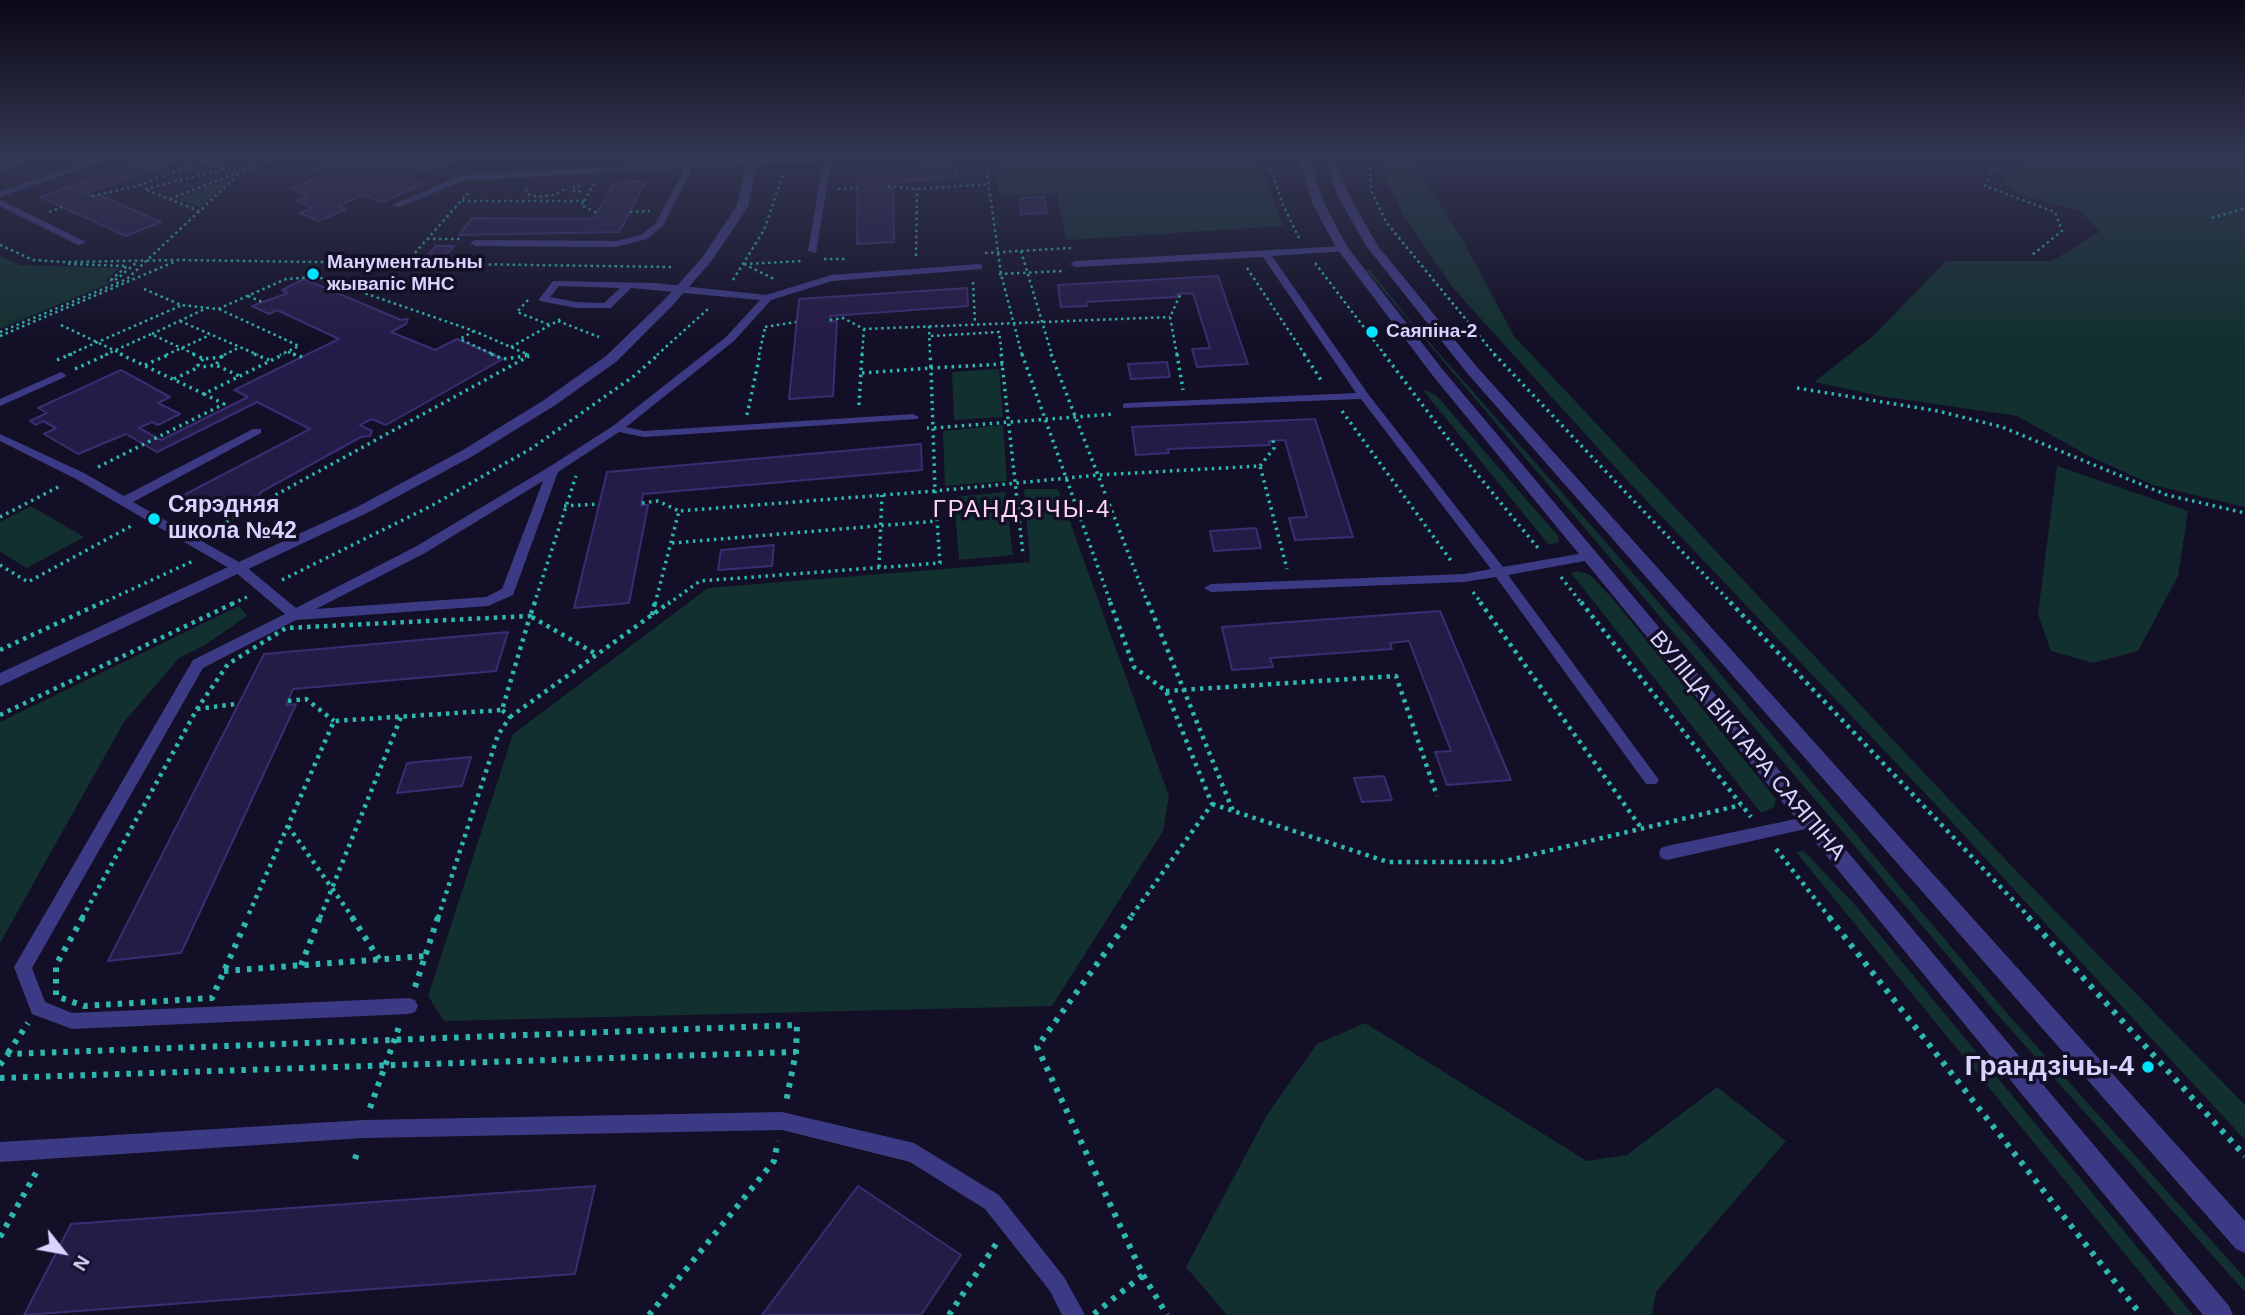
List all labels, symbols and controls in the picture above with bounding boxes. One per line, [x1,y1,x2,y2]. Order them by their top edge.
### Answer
place label: Манументальны жывапіс МНС [327,252,483,296]
marker: Манументальны жывапіс МНС [305,266,321,282]
place label: Саяпіна-2 [1386,321,1477,343]
marker: Саяпіна-2 [1364,324,1380,340]
place label: Сярэдняя школа №42 [168,492,297,546]
district label: ГРАНДЗІЧЫ-4 [934,496,1110,524]
marker: Сярэдняя школа №42 [146,511,162,527]
street label: ВУЛІЦА ВІКТАРА САЯПІНА [1643,626,1851,866]
place label: Грандзічы-4 [1965,1050,2134,1084]
marker: Грандзічы-4 [2140,1059,2156,1075]
north arrow [28,1217,98,1287]
text: N [69,1252,94,1274]

